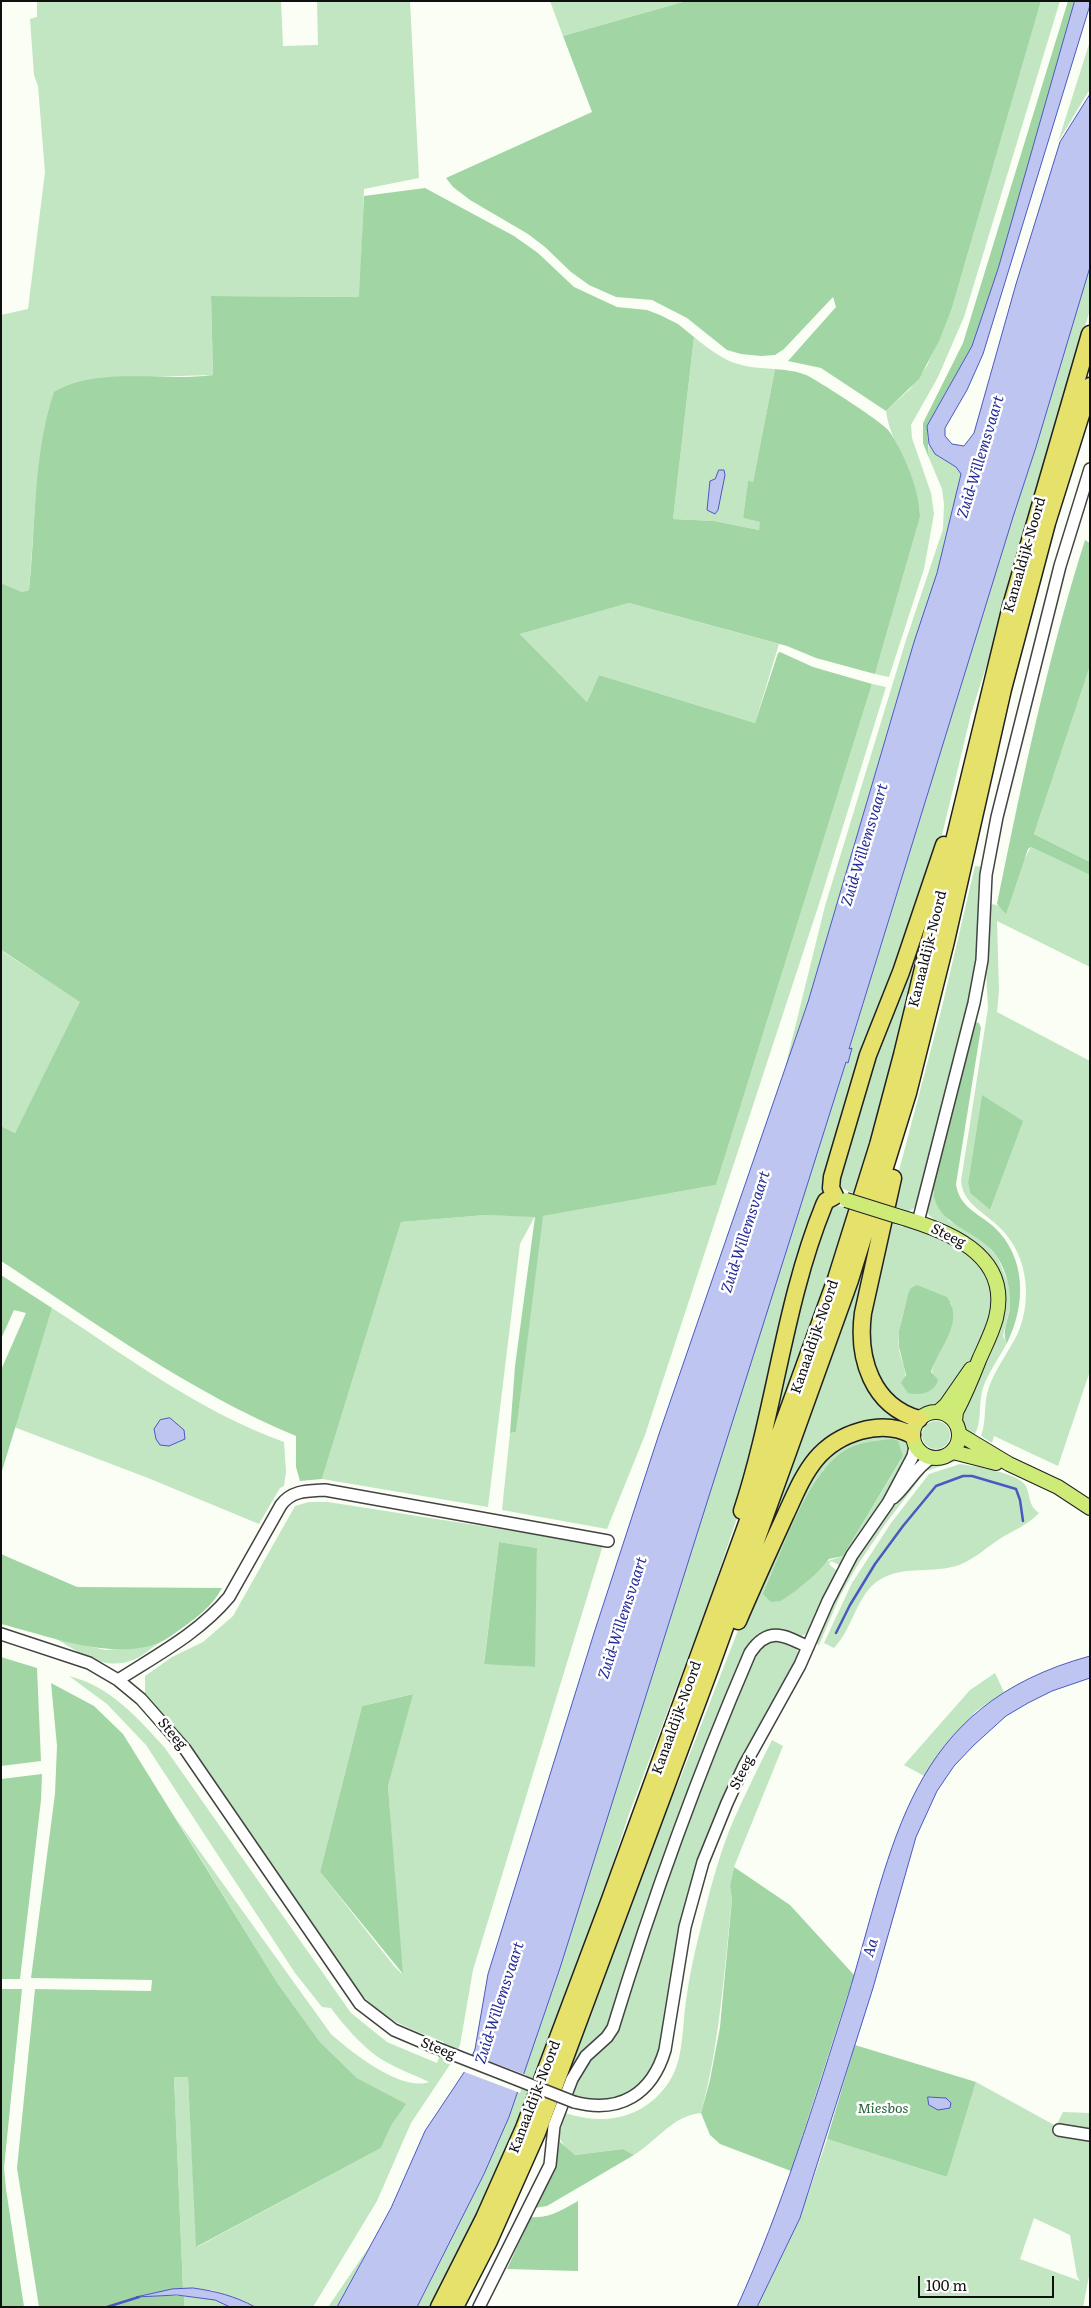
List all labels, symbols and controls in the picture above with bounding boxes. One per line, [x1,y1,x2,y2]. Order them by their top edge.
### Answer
water label: Zuid-Willemsvaart [954,393,1008,521]
street label: Kanaaldijk-Noord [1000,495,1050,615]
water label: Zuid-Willemsvaart [838,781,892,909]
street label: Kanaaldijk-Noord [905,889,951,1009]
water label: Zuid-Willemsvaart [718,1169,774,1295]
street label: Steeg [928,1221,968,1251]
street label: Kanaaldijk-Noord [788,1278,842,1396]
water label: Zuid-Willemsvaart [595,1555,651,1681]
street label: Kanaaldijk-Noord [649,1659,705,1777]
street label: Steeg [154,1715,190,1753]
street label: Steeg [727,1753,757,1793]
water label: Aa [860,1936,882,1960]
water label: Zuid-Willemsvaart [472,1940,528,2066]
street label: Steeg [418,2034,458,2064]
street label: Kanaaldijk-Noord [506,2038,564,2156]
park label: Miesbos [857,2101,909,2117]
scale bar [921,2266,1057,2298]
text: 100 m [926,2273,967,2296]

